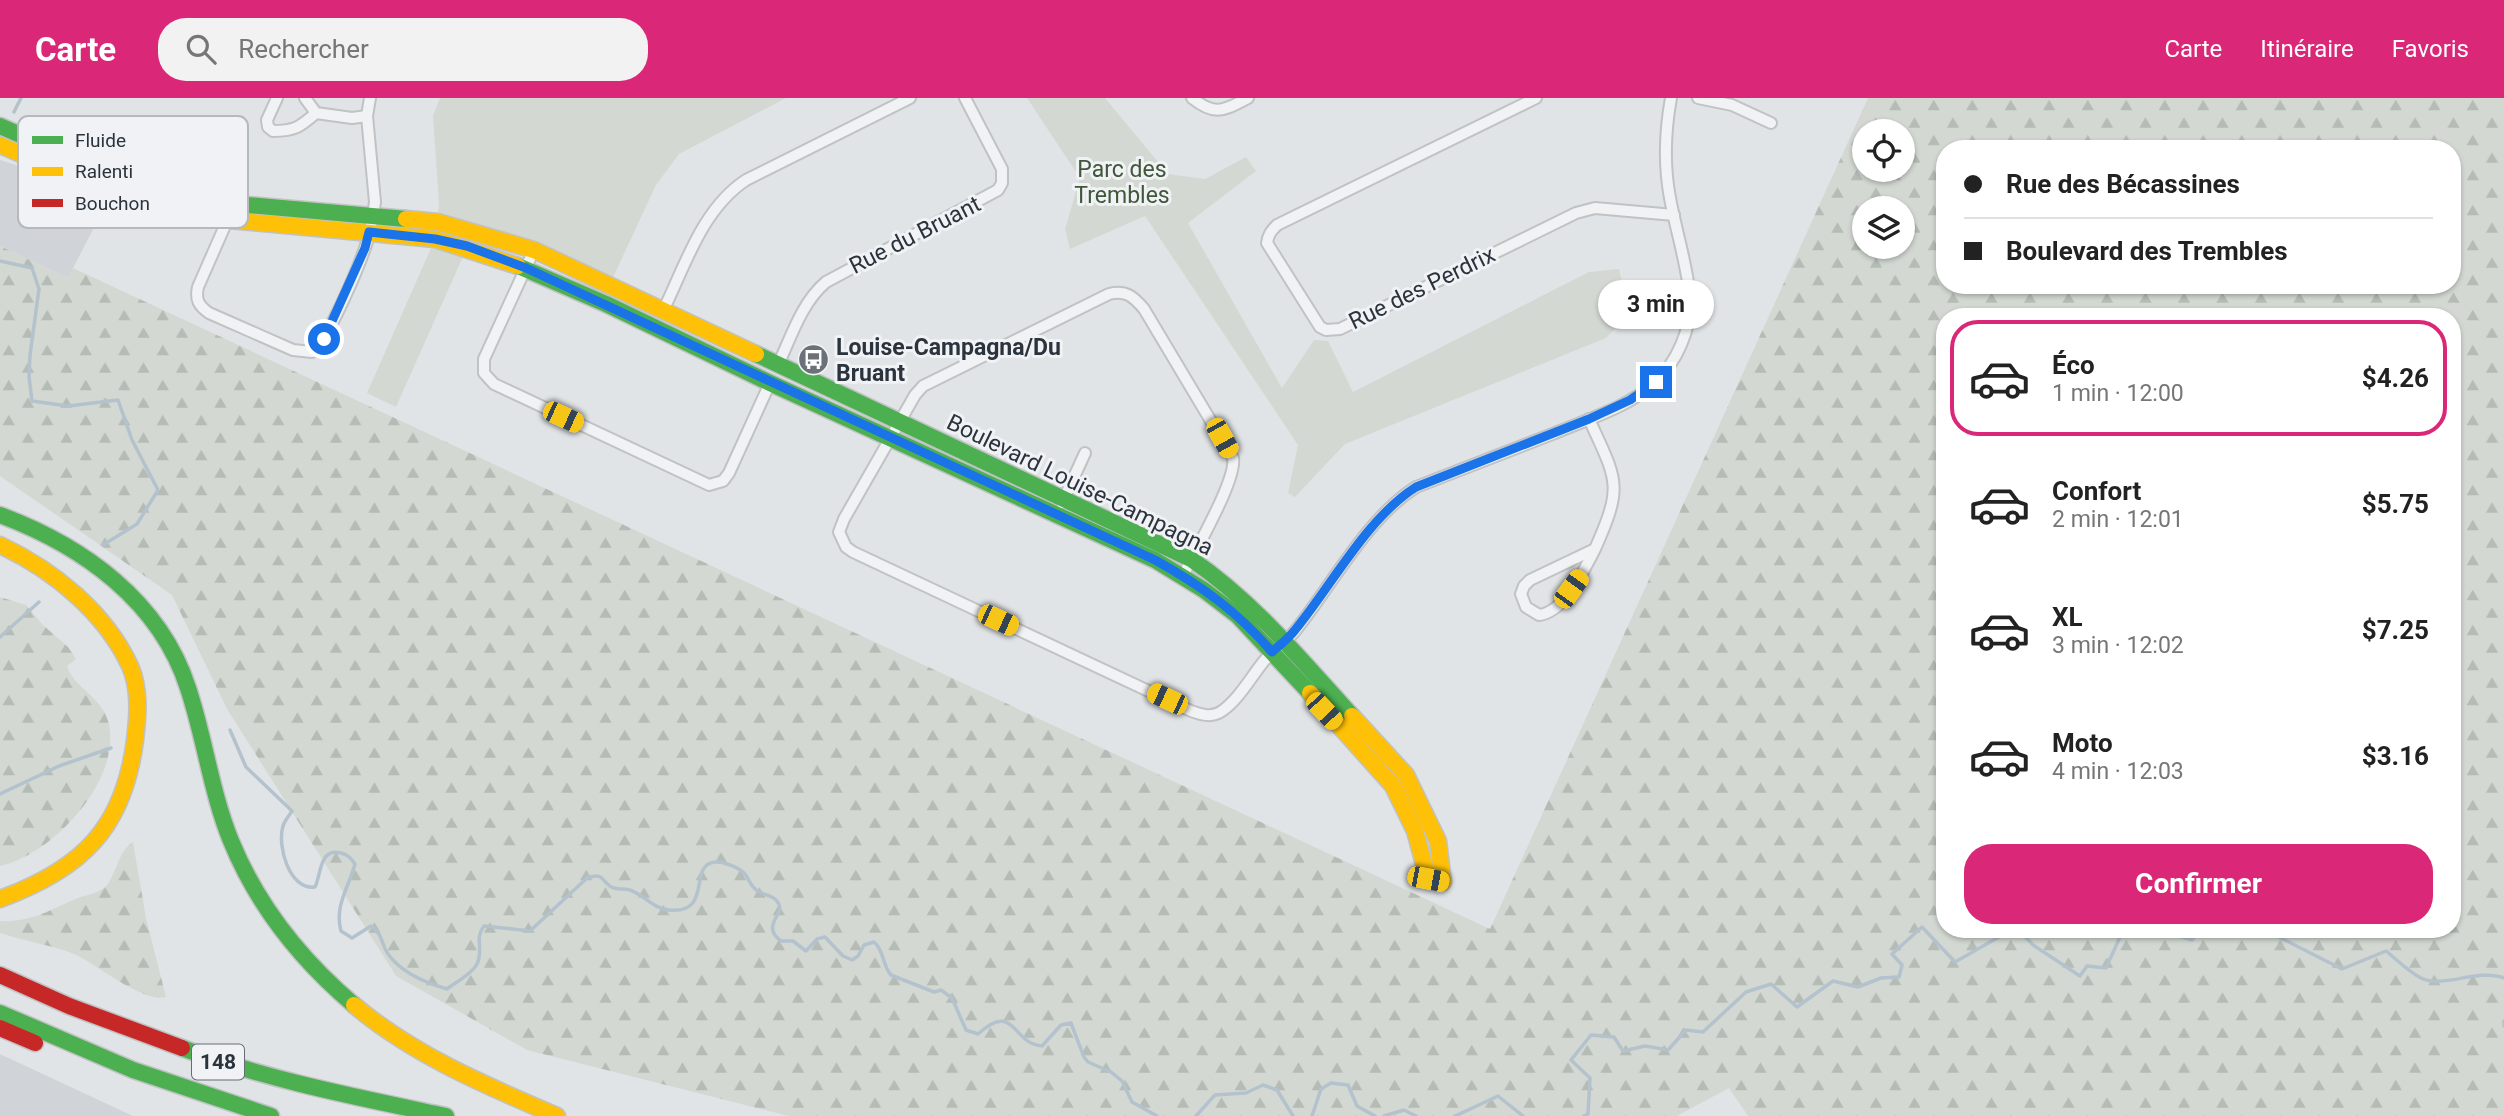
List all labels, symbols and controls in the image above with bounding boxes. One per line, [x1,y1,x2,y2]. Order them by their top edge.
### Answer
search box [158,18,648,81]
text: Carte [35,30,116,69]
icon: search [182,30,220,68]
text: Rechercher [238,34,369,64]
text: Carte [2164,35,2222,63]
text: Itinéraire [2260,35,2354,63]
text: Favoris [2392,35,2469,63]
legend [18,116,248,228]
map controls [1852,119,1915,259]
button: locate [1852,119,1915,182]
text: Fluide [75,129,126,152]
park label: Parc des Trembles [1074,156,1170,209]
text: Ralenti [75,160,133,183]
text: Rue des Bécassines [2006,169,2240,199]
street label: Rue du Bruant [845,190,985,280]
text: Bouchon [75,192,150,215]
button: layers [1852,196,1915,259]
text: Boulevard des Trembles [2006,236,2288,266]
street label: Rue des Perdrix [1344,241,1500,335]
callout: 3 min [1598,280,1714,330]
text: 3 min [1627,291,1685,318]
route start [308,323,340,355]
place label: Louise-Campagna/Du Bruant [836,334,1061,387]
bus stop icon: Louise-Campagna/Du Bruant [796,343,830,377]
icon: car [1968,347,2031,410]
text: Éco [2052,350,2095,380]
text: $4.26 [2362,363,2429,393]
route end [1640,366,1672,398]
text: 1 min · 12:00 [2052,380,2184,407]
car [540,399,587,435]
street label: Boulevard Louise-Campagna [942,409,1218,561]
car [1203,415,1242,461]
icon: car [1968,473,2031,536]
text: Confort [2052,476,2141,506]
text: $5.75 [2362,489,2429,519]
text: 2 min · 12:01 [2052,506,2184,533]
car [1551,566,1592,612]
icon: car [1968,599,2031,662]
car [975,602,1022,638]
text: XL [2052,602,2083,632]
text: $7.25 [2362,615,2429,645]
text: 3 min · 12:02 [2052,632,2184,659]
car [1144,681,1191,717]
car [1302,688,1347,734]
icon: car [1968,725,2031,788]
text: Moto [2052,728,2113,758]
text: $3.16 [2362,741,2429,771]
text: 4 min · 12:03 [2052,758,2184,785]
button: Confirmer [1964,844,2433,924]
car [1406,865,1451,893]
road number: 148 [192,1044,244,1080]

